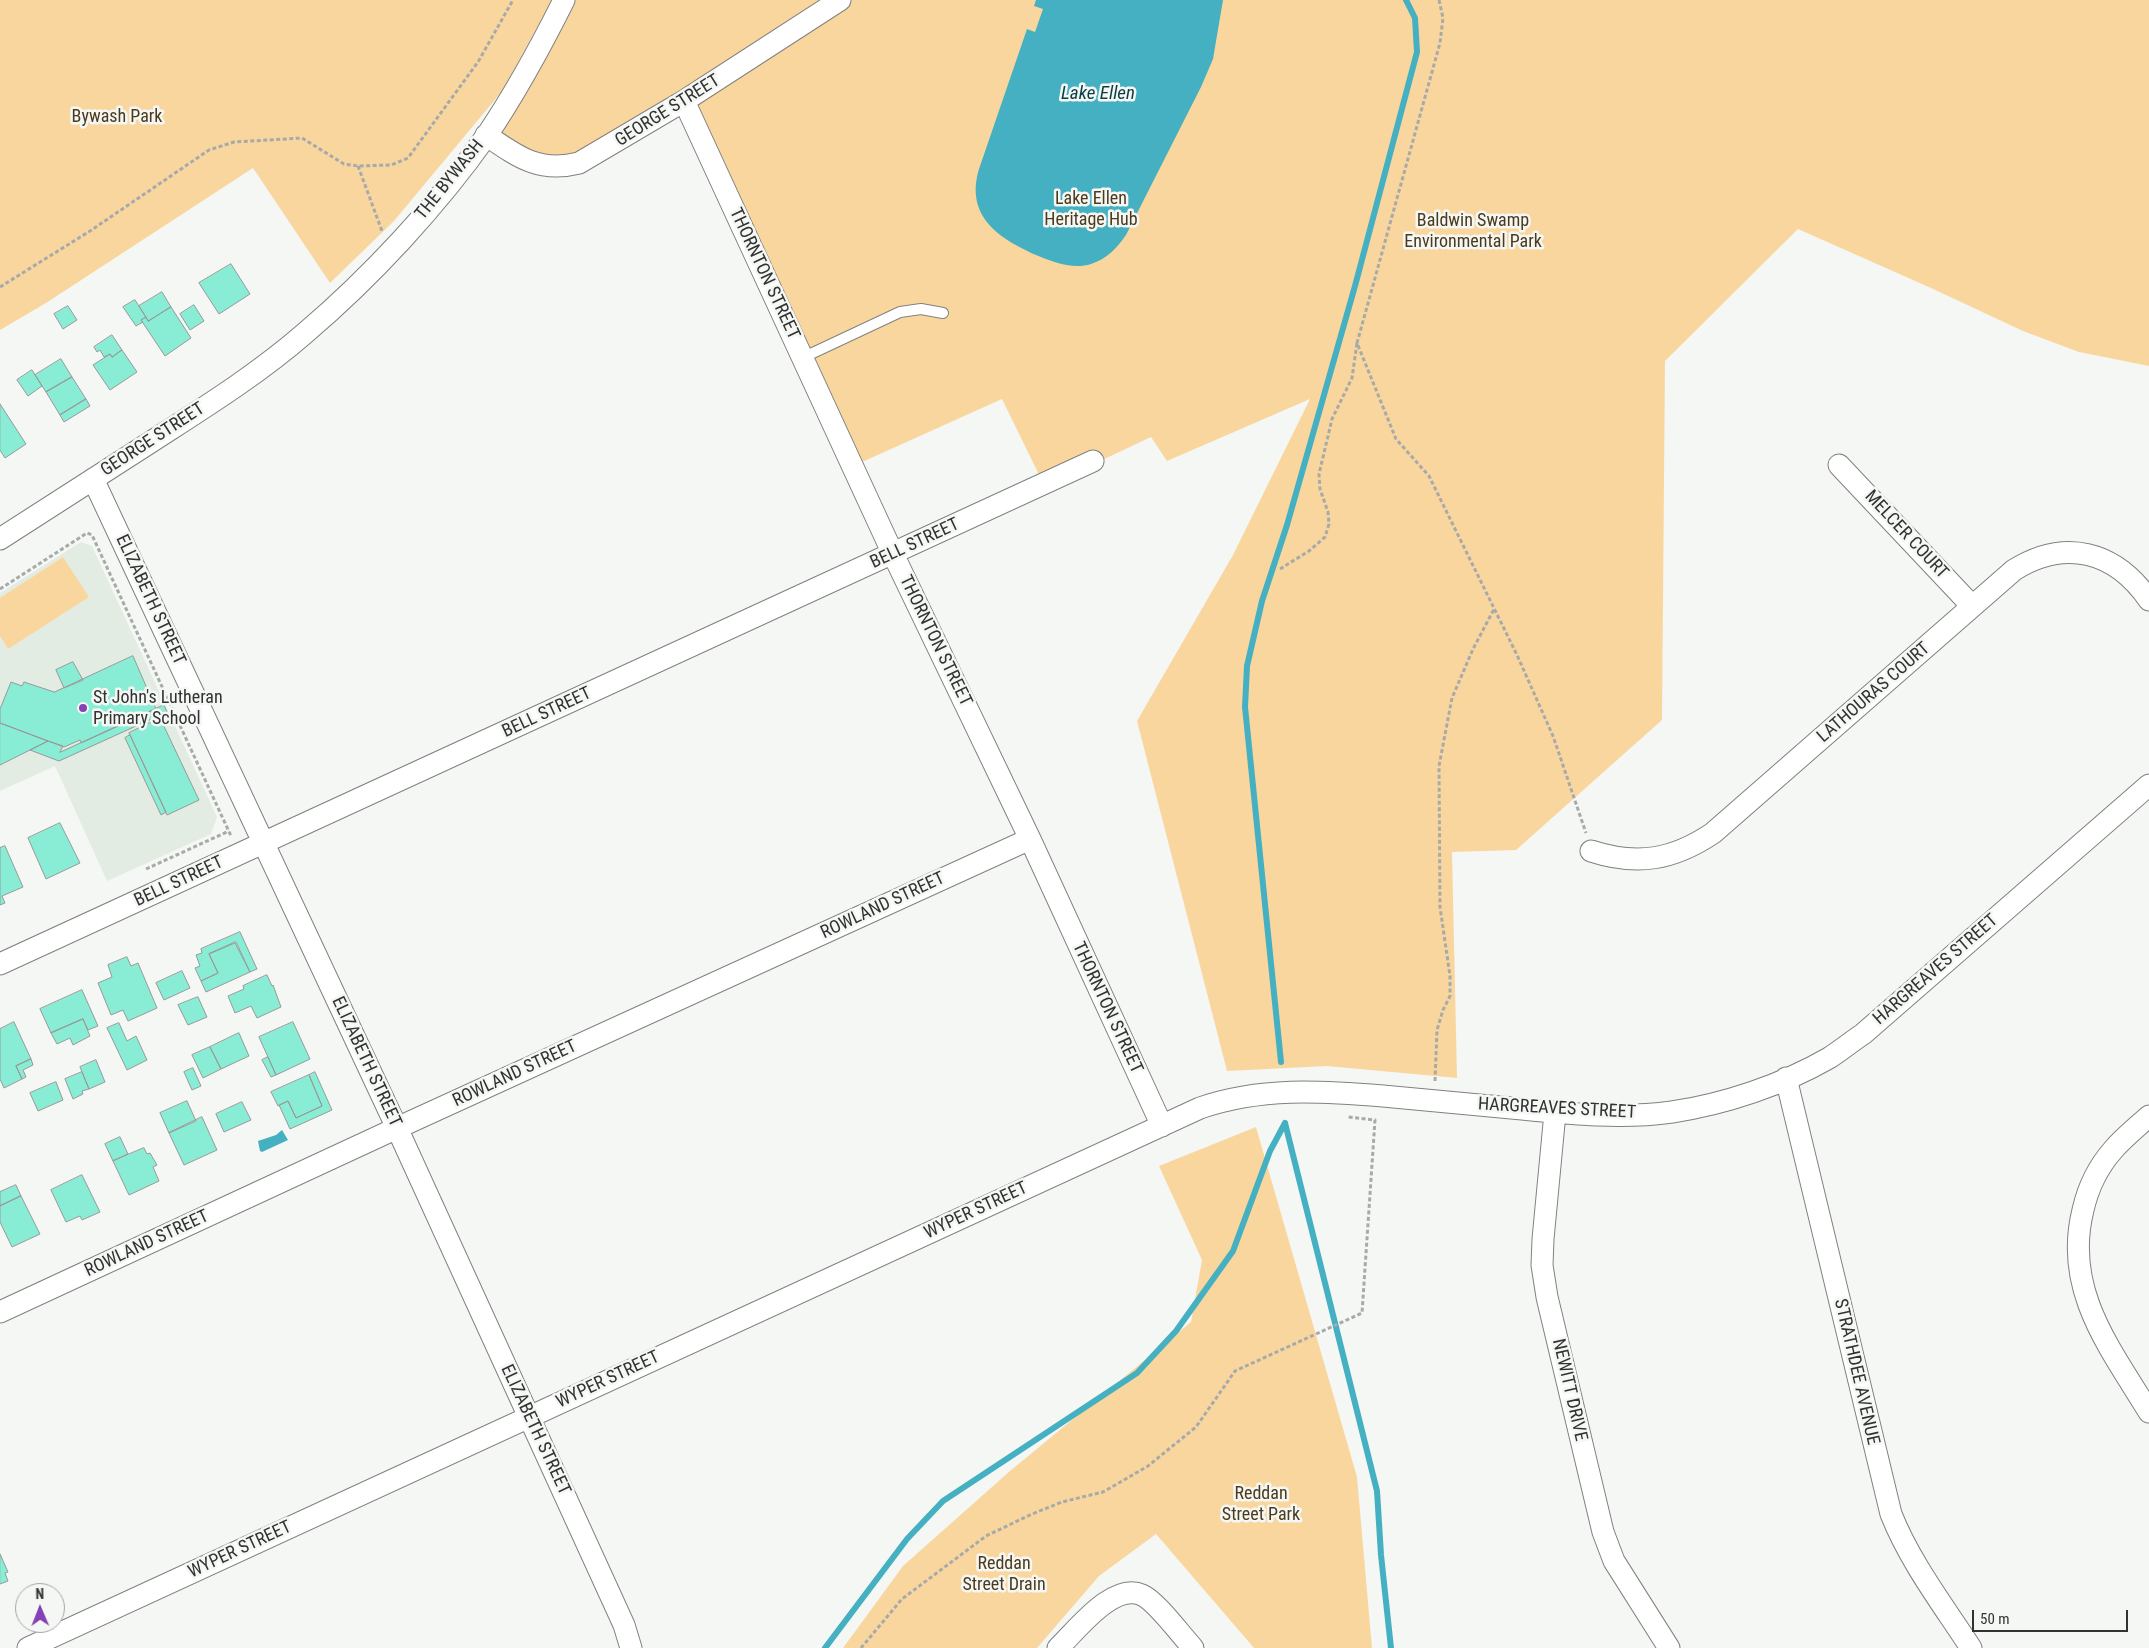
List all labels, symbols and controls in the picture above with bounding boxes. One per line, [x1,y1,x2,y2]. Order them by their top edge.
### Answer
street label: GEORGE STREET [612,70,724,152]
water label: Lake Ellen [1061,83,1135,105]
park label: Bywash Park [72,106,162,128]
street label: THE BYWASH [411,136,489,224]
park label: Lake Ellen Heritage Hub [1044,188,1138,230]
street label: THORNTON STREET [724,205,804,343]
park label: Baldwin Swamp Environmental Park [1404,210,1542,252]
street label: GEORGE STREET [97,398,209,482]
street label: MELCER COURT [1860,486,1952,584]
street label: BELL STREET [867,514,963,574]
street label: ELIZABETH STREET [110,531,190,669]
street label: THORNTON STREET [894,572,976,710]
street label: LATHOURAS COURT [1813,638,1935,748]
street label: BELL STREET [499,683,595,743]
place label: St John's Lutheran Primary School [93,687,223,730]
marker: St John's Lutheran Primary School [77,702,89,714]
street label: BELL STREET [131,852,227,912]
street label: ROWLAND STREET [818,868,948,944]
street label: HARGREAVES STREET [1869,910,2003,1030]
street label: THORNTON STREET [1067,939,1147,1077]
street label: ELIZABETH STREET [326,993,406,1131]
street label: ROWLAND STREET [450,1036,580,1112]
street label: HARGREAVES STREET [1477,1094,1637,1124]
street label: WYPER STREET [921,1178,1031,1244]
street label: ROWLAND STREET [82,1206,212,1282]
street label: STRATHDEE AVENUE [1829,1297,1883,1447]
street label: NEWITT DRIVE [1547,1337,1591,1443]
street label: WYPER STREET [553,1347,663,1413]
street label: ELIZABETH STREET [495,1361,575,1499]
park label: Reddan Street Park [1222,1483,1300,1526]
street label: WYPER STREET [185,1517,295,1583]
park label: Reddan Street Drain [962,1553,1046,1596]
north arrow [15,1583,65,1633]
text: N [35,1586,44,1602]
scale bar [1974,1600,2130,1632]
text: 50 m [1980,1610,2010,1628]

